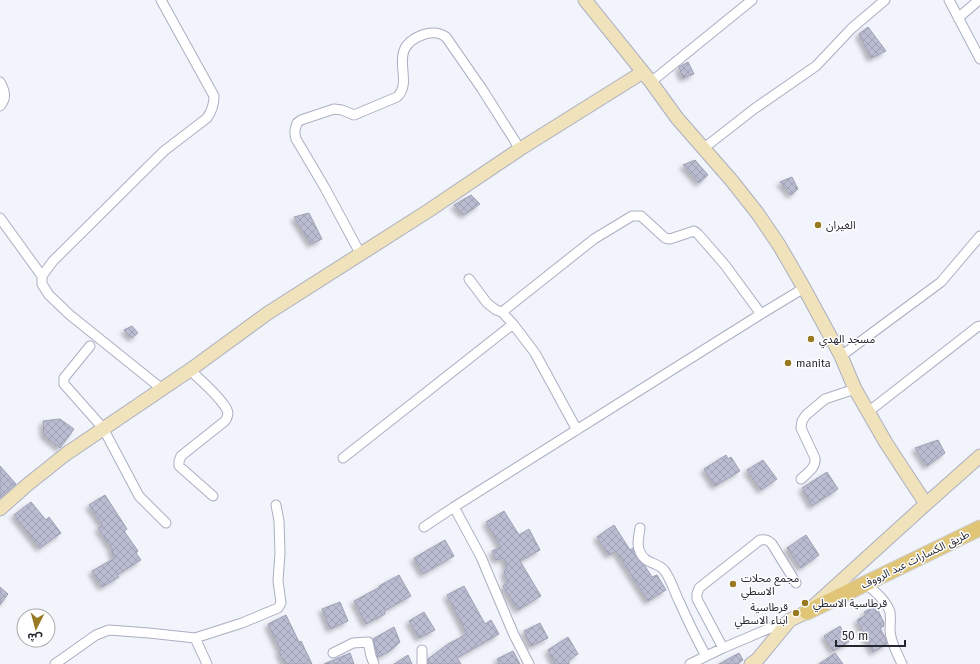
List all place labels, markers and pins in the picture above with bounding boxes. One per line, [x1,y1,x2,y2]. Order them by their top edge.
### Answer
place label: الغيران [826,219,856,232]
marker: الغيران [813,220,823,230]
place label: مسجد الهدي [819,333,875,349]
marker: مسجد الهدي [806,334,816,344]
place label: manita [796,357,831,370]
marker: manita [783,358,793,368]
place label: مجمع محلات الاسطي [741,572,799,601]
marker: مجمع محلات الاسطي [728,579,738,589]
place label: قرطاسية الاسطي [813,597,887,613]
marker: قرطاسية الاسطي [800,598,810,608]
place label: قرطاسية ابناء الاسطي [734,601,788,630]
marker: قرطاسية ابناء الاسطي [791,608,801,618]

